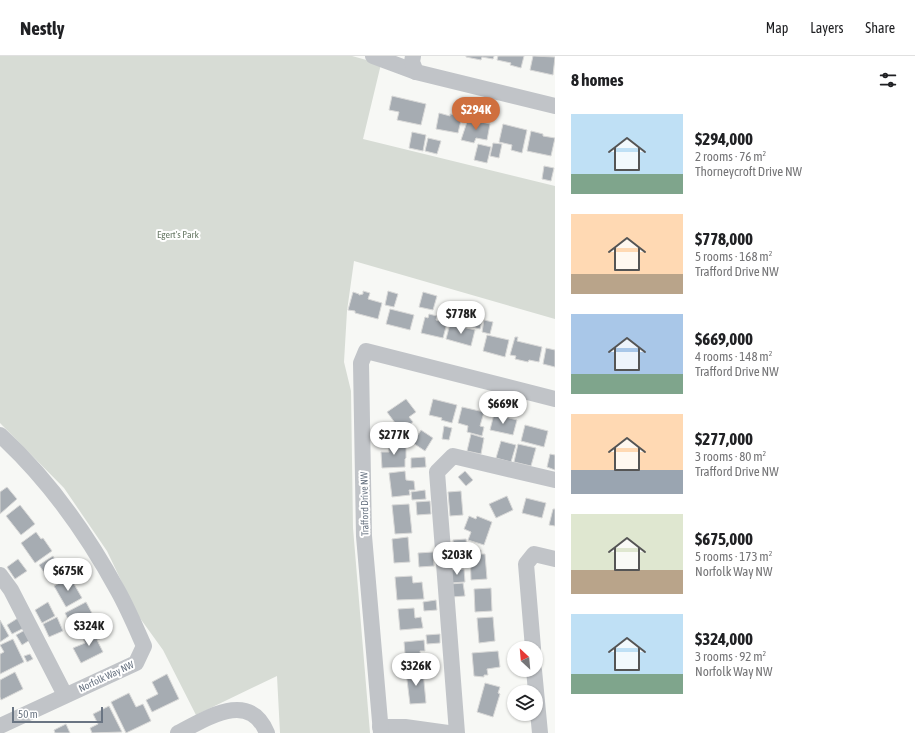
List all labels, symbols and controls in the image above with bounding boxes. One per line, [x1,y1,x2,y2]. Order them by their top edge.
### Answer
text: Nestly [20,17,65,39]
text: Map [766,20,788,36]
text: Layers [810,20,843,36]
text: Share [865,20,895,36]
icon: filters [877,69,899,91]
text: 8 homes [571,70,624,90]
pin: $294K [448,97,504,131]
text: $294K [461,102,491,117]
text: $294,000 [695,129,753,149]
icon: home [603,130,651,178]
text: 2 rooms · 76 m² [695,149,766,164]
text: Thorneycroft Drive NW [695,164,802,179]
park label: Egert's Park [157,229,200,240]
text: $778,000 [695,229,753,249]
icon: home [603,230,651,278]
text: 5 rooms · 168 m² [695,249,772,264]
text: Trafford Drive NW [695,264,779,279]
pin: $778K [433,301,489,335]
text: $778K [446,306,476,321]
text: $669,000 [695,329,753,349]
icon: home [603,330,651,378]
text: 4 rooms · 148 m² [695,349,772,364]
text: Trafford Drive NW [695,364,779,379]
pin: $669K [475,391,531,425]
text: $669K [488,396,518,411]
pin: $277K [366,422,422,456]
text: $277K [379,427,409,442]
text: $277,000 [695,429,753,449]
icon: home [603,430,651,478]
text: 3 rooms · 80 m² [695,449,766,464]
text: Trafford Drive NW [695,464,779,479]
street label: Trafford Drive NW [358,471,371,536]
text: $675,000 [695,529,753,549]
icon: home [603,530,651,578]
pin: $203K [429,542,485,576]
text: $203K [442,547,472,562]
text: 5 rooms · 173 m² [695,549,772,564]
pin: $675K [40,558,96,592]
text: $675K [53,563,83,578]
text: Norfolk Way NW [695,564,772,579]
pin: $324K [61,613,117,647]
text: $324K [74,618,104,633]
text: $324,000 [695,629,753,649]
icon: home [603,630,651,678]
north arrow [507,641,543,677]
map controls [507,641,543,721]
text: 3 rooms · 92 m² [695,649,766,664]
pin: $326K [388,653,444,687]
text: $326K [401,658,431,673]
street label: Norfolk Way NW [77,659,136,694]
text: Norfolk Way NW [695,664,772,679]
button: layers [507,685,543,721]
scale bar [12,705,103,724]
text: 50 m [18,708,38,720]

